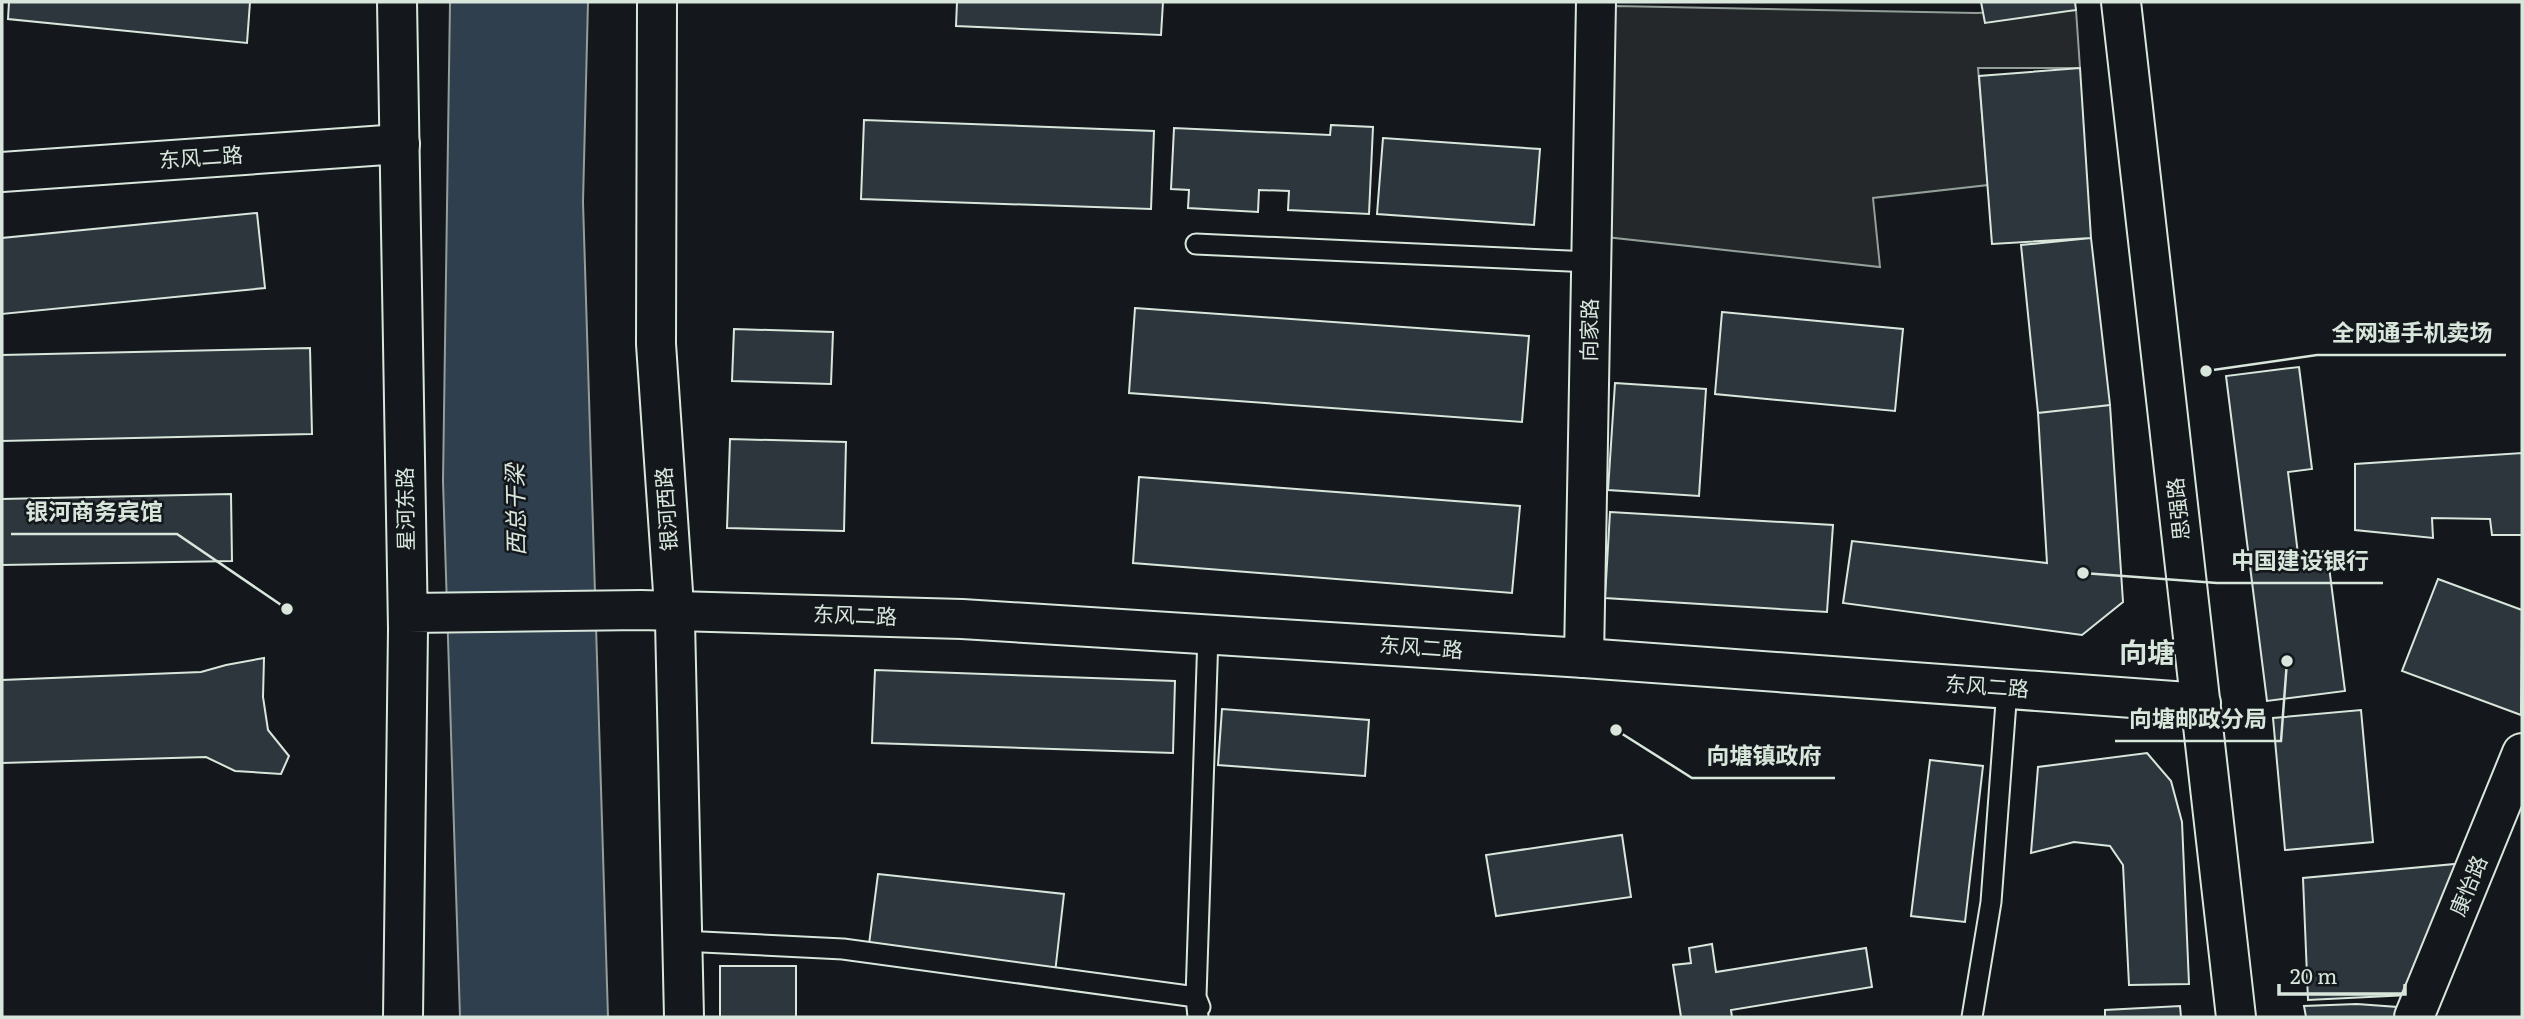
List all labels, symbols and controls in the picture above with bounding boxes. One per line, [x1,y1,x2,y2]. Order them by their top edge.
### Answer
street label: 东风二路 [158,137,244,174]
street label: 向家路 [1571,298,1604,362]
callout: 全网通手机卖场 [2317,311,2506,355]
text: 全网通手机卖场 [2332,314,2493,348]
water label: 西总干梁 [496,462,532,556]
street label: 银河西路 [646,466,683,552]
street label: 星河东路 [387,467,420,551]
street label: 思强路 [2158,476,2195,542]
callout: 银河商务宾馆 [11,490,177,534]
text: 银河商务宾馆 [25,493,163,527]
callout: 中国建设银行 [2217,539,2383,583]
text: 中国建设银行 [2231,542,2369,576]
street label: 东风二路 [813,597,898,630]
street label: 东风二路 [1378,627,1464,664]
district label: 向塘 [2119,630,2175,672]
street label: 东风二路 [1944,666,2030,703]
callout: 向塘邮政分局 [2115,697,2281,741]
text: 向塘邮政分局 [2129,700,2267,734]
callout: 向塘镇政府 [1692,734,1835,778]
text: 向塘镇政府 [1707,737,1822,771]
street label: 康怡路 [2440,850,2493,920]
scale bar [2279,953,2405,997]
text: 20 m [2290,959,2337,990]

